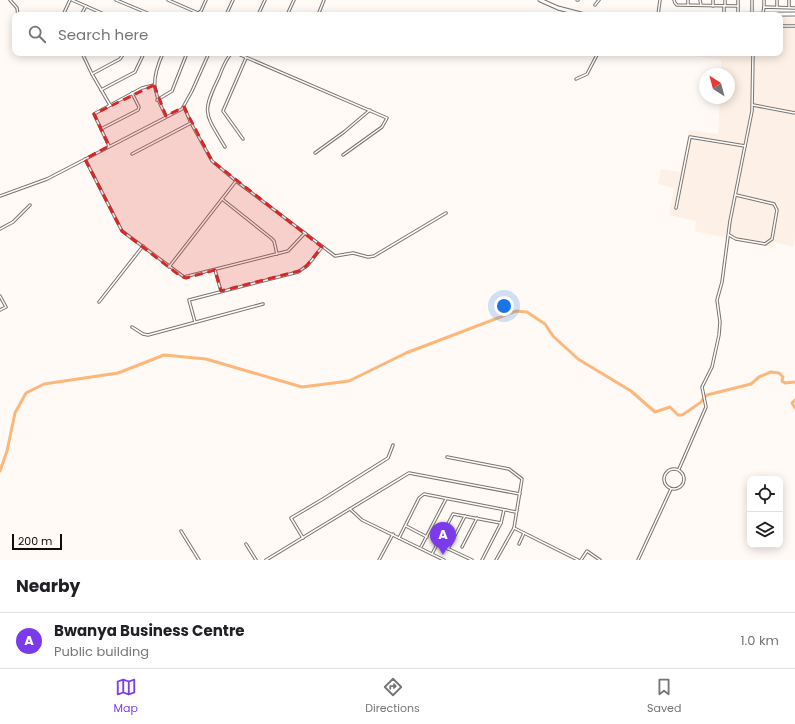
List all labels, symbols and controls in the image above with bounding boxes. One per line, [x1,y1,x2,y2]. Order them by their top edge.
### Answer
search box [12,12,783,56]
icon: search [26,23,48,45]
text: Search here [58,24,148,45]
north arrow [699,68,735,104]
your location [494,296,514,316]
map controls [747,476,783,548]
button: locate [747,476,783,512]
button: layers [747,512,783,548]
pin: A [430,522,456,555]
scale bar [12,532,62,551]
text: 200 m [18,533,52,549]
text: Nearby [16,574,80,598]
text: Bwanya Business Centre [54,620,245,641]
text: A [24,631,34,650]
text: 1.0 km [740,631,779,650]
text: Public building [54,642,149,661]
tab: Map [114,676,138,717]
tab: Directions [365,676,420,717]
tab: Saved [647,676,681,717]

